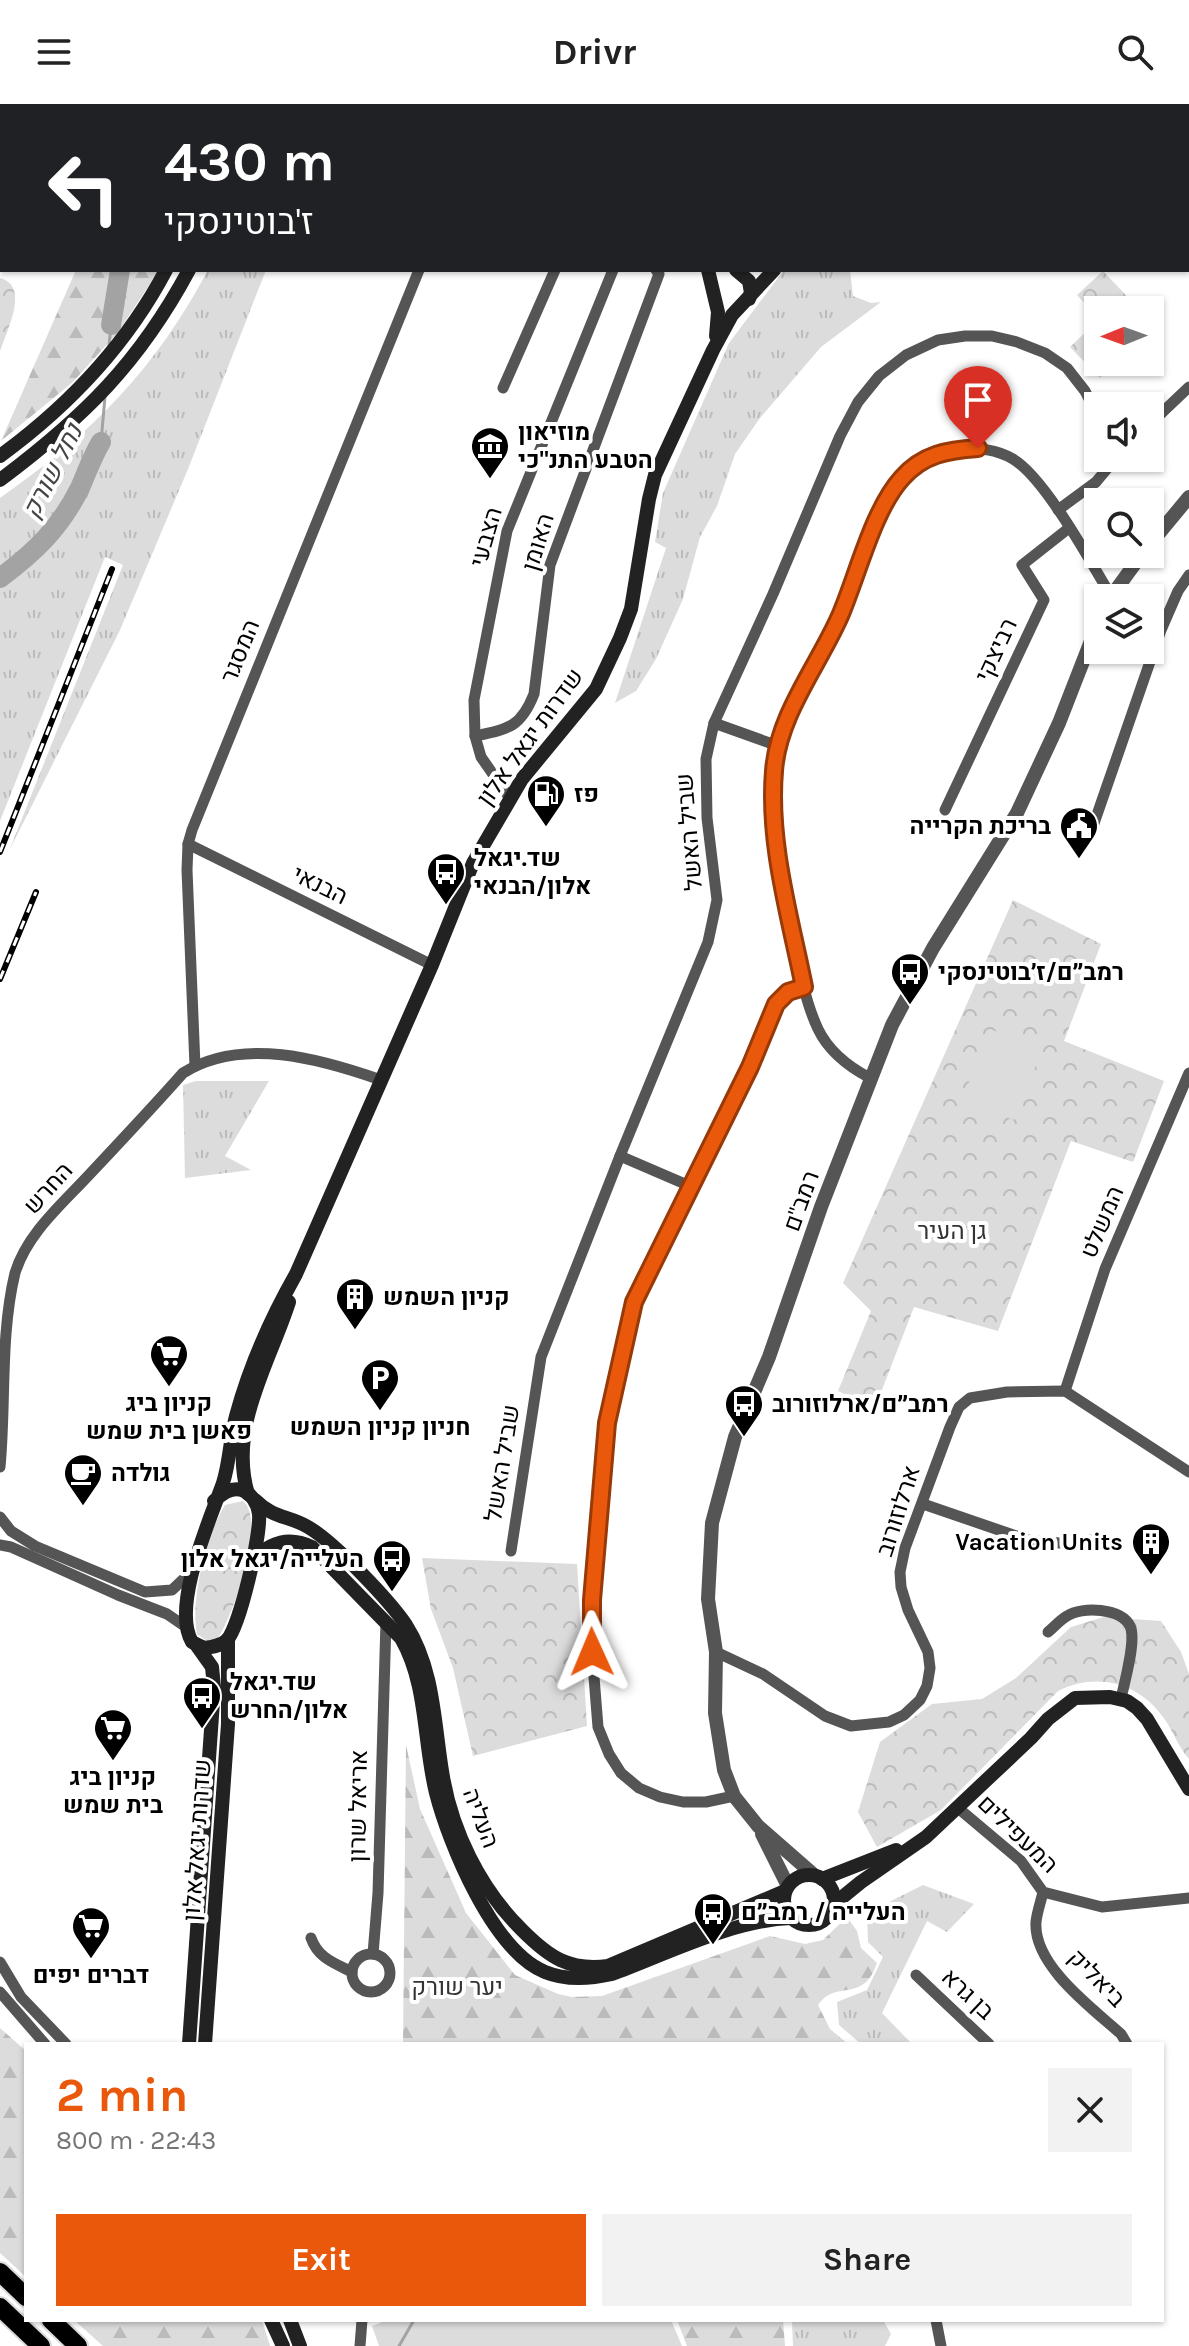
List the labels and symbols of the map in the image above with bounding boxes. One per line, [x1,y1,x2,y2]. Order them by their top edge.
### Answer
north arrow [1084,296,1164,376]
pin [944,366,1012,448]
water label: נחל שורק [16,418,90,523]
place label: מוזיאון הטבע התנ"כי [518,418,653,474]
museum icon: מוזיאון הטבע התנ"כי [469,425,511,480]
street label: הצבעי [464,504,508,570]
street label: האומן [516,510,560,574]
street label: רביצקי [969,614,1023,686]
street label: המסגר [215,615,265,687]
street label: שדרות יגאל אלון [471,663,589,811]
street label: שביל האשל [670,772,708,892]
fuel station icon: פז [525,773,567,828]
place label: פז [574,780,599,808]
public building icon: בריכת הקרייה [1058,805,1100,860]
place label: בריכת הקרייה [910,812,1051,840]
place label: שד.יגאל אלון/הבנאי [474,844,591,900]
bus stop icon: שד.יגאל אלון/הבנאי [425,851,467,906]
street label: הבנאי [288,860,352,910]
bus stop icon: רמב״ם/ז׳בוטינסקי [889,951,931,1006]
place label: רמב״ם/ז׳בוטינסקי [938,958,1124,986]
street label: החרש [18,1157,78,1219]
street label: רמב"ם [777,1167,825,1235]
street label: המשלט [1074,1182,1130,1262]
park label: גן העיר [918,1217,986,1245]
building icon: קניון השמש [334,1276,376,1331]
place label: קניון השמש [383,1283,510,1311]
supermarket icon: קניון ביג פאשן בית שמש [148,1333,190,1388]
parking icon: חניון קניון השמש [359,1357,401,1412]
bus stop icon: רמב״ם/ארלוזורוב [723,1383,765,1438]
place label: קניון ביג פאשן בית שמש [86,1389,252,1445]
place label: רמב״ם/ארלוזורוב [772,1390,949,1418]
street label: שביל האשל [479,1403,525,1523]
place label: חניון קניון השמש [290,1413,470,1441]
cafe icon: גולדה [62,1452,104,1507]
place label: גולדה [111,1459,171,1487]
street label: ארלוזורוב [870,1462,926,1560]
building icon: Vacation Units [1130,1521,1172,1576]
place label: Vacation Units [955,1528,1123,1556]
bus stop icon: העלייה/יגאל אלון [371,1538,413,1593]
place label: העלייה/יגאל אלון [181,1545,364,1573]
position arrow [550,1610,634,1694]
place label: שד.יגאל אלון/החרש [230,1668,348,1724]
bus stop icon: שד.יגאל אלון/החרש [181,1675,223,1730]
supermarket icon: קניון ביג בית שמש [92,1707,134,1762]
street label: אריאל שרון [343,1749,373,1863]
street label: שדרות יגאל אלון [177,1758,217,1922]
place label: קניון ביג בית שמש [63,1763,163,1819]
street label: העליה [457,1784,505,1852]
street label: המעפילים [972,1789,1064,1879]
bus stop icon: העלייה / רמב״ם [692,1891,734,1946]
place label: העלייה / רמב״ם [741,1898,906,1926]
supermarket icon: דברים יפים [70,1905,112,1960]
street label: ביאליק [1063,1943,1132,2013]
place label: דברים יפים [33,1961,149,1989]
street label: בן גרא [936,1963,1000,2026]
park label: יער שורק [411,1973,503,2001]

